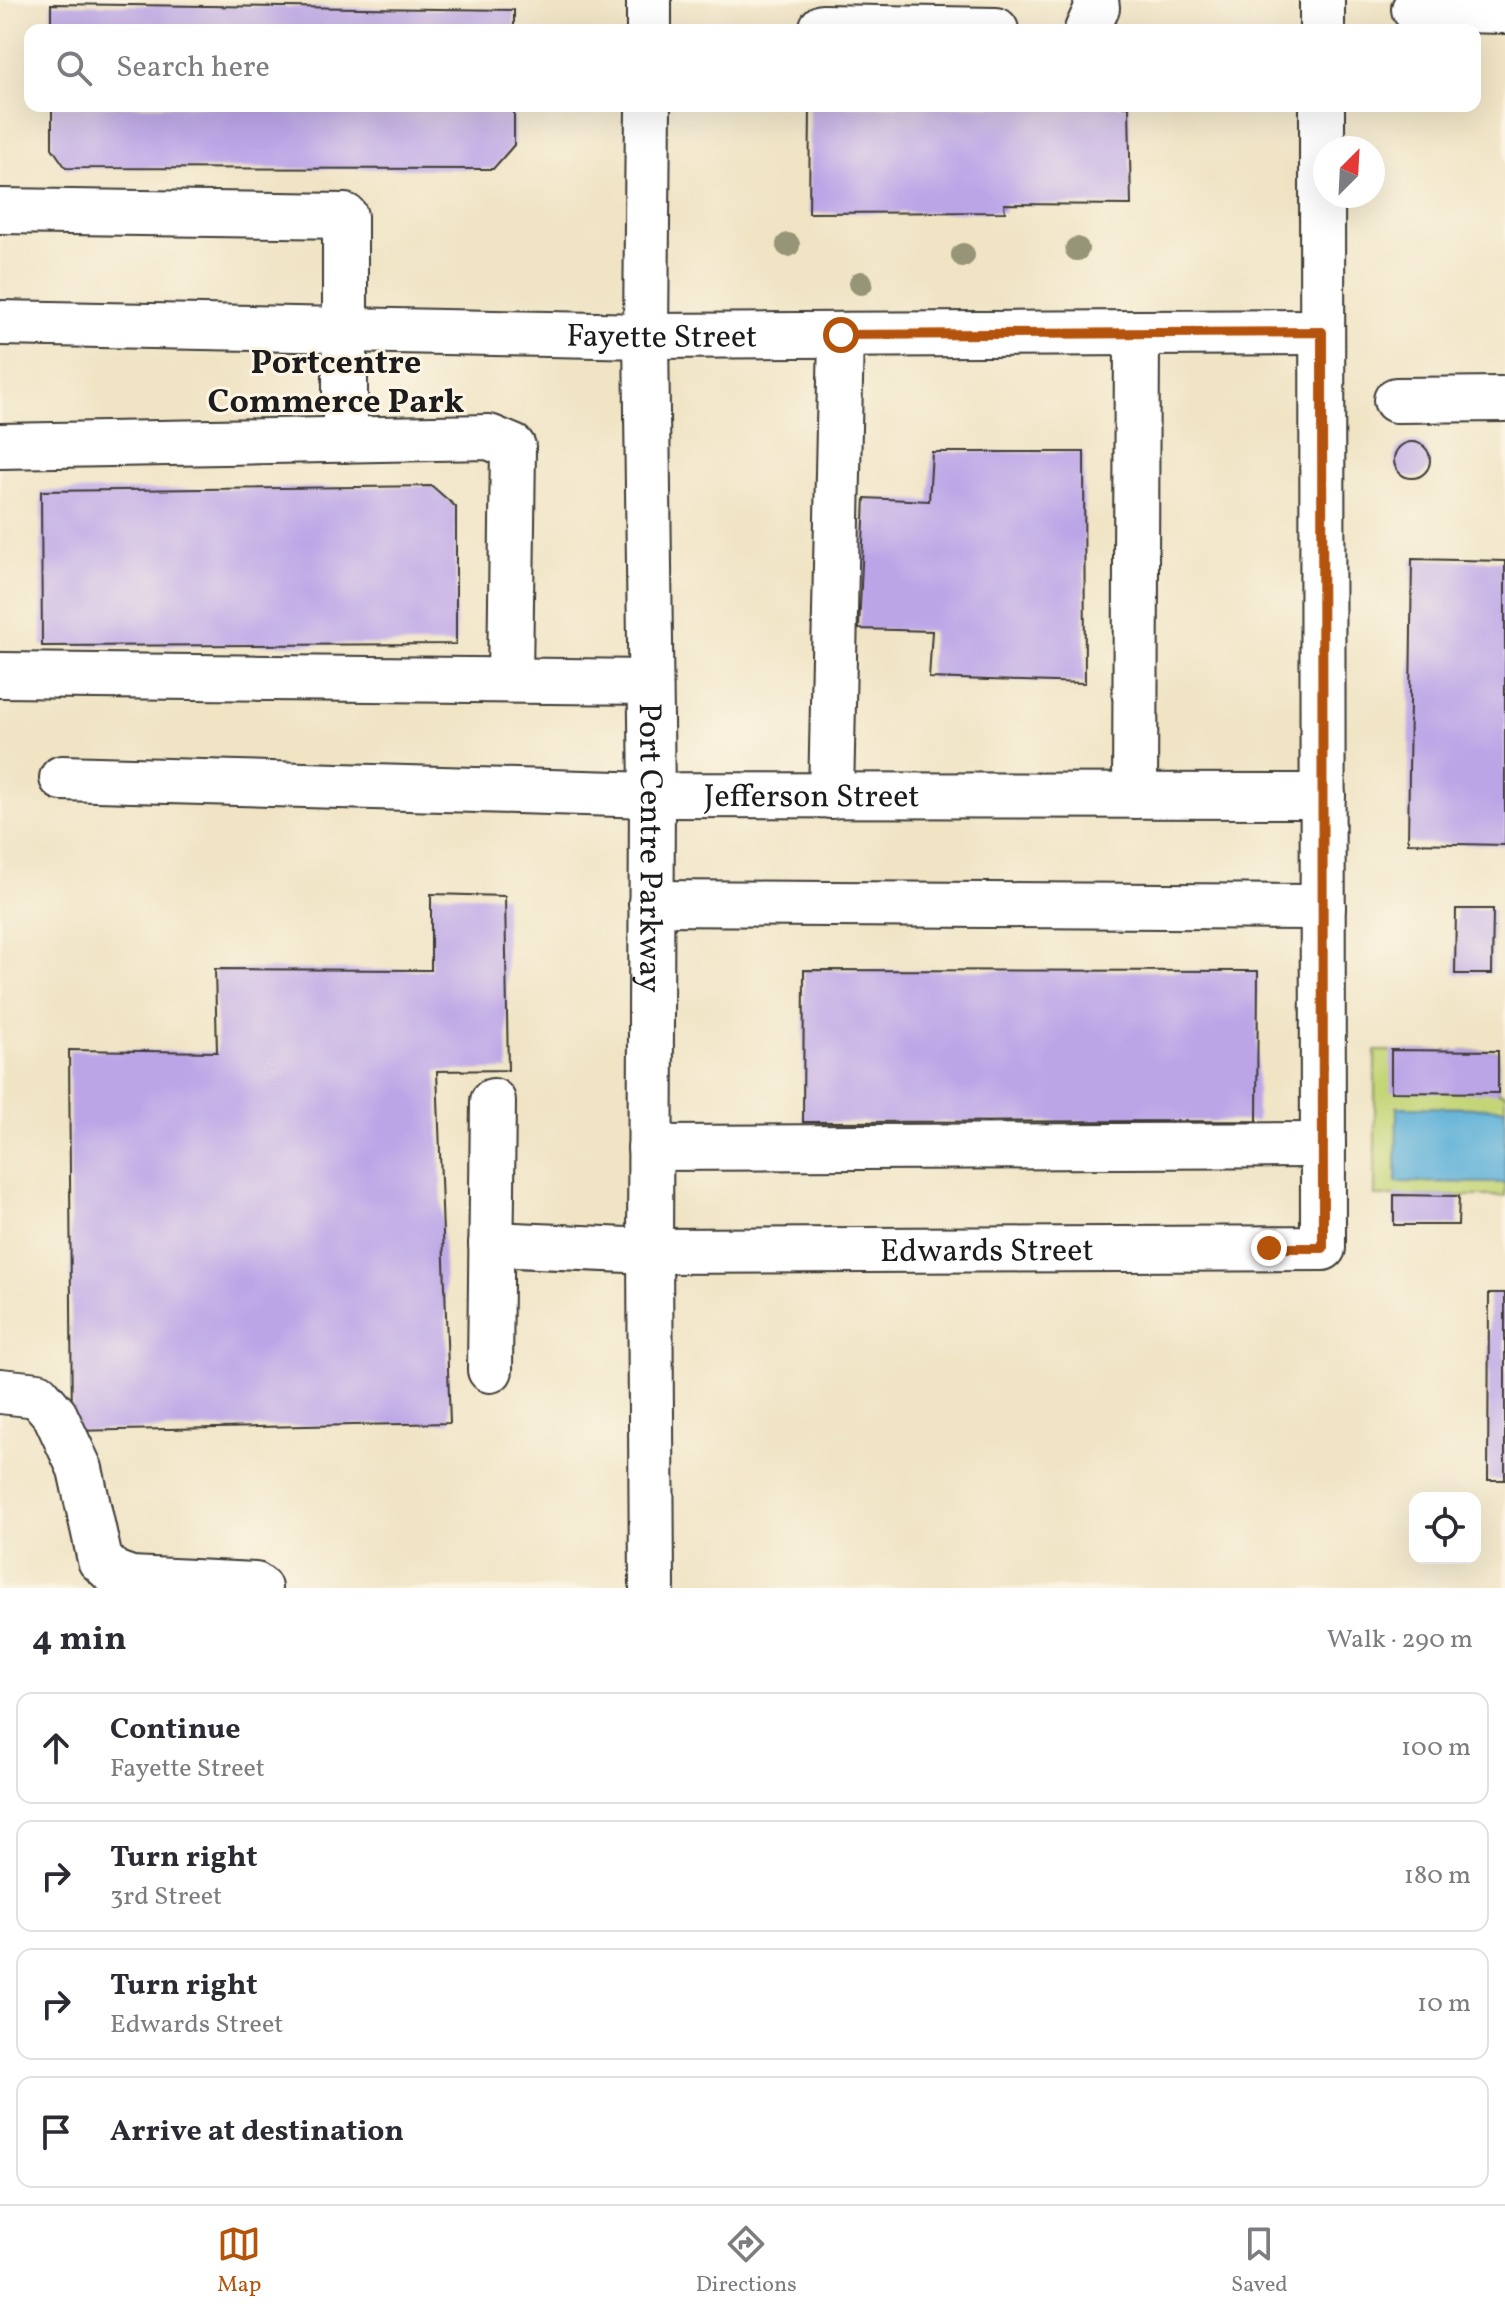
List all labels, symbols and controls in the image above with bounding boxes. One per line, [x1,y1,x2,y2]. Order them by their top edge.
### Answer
search box [24,24,1481,112]
icon: search [52,46,96,90]
text: Search here [116,47,270,89]
north arrow [1313,136,1385,208]
street label: Fayette Street [566,315,757,361]
route start [823,317,859,353]
district label: Portcentre Commerce Park [208,341,465,427]
street label: Port Centre Parkway [626,703,671,993]
street label: Jefferson Street [704,776,920,820]
street label: Edwards Street [880,1230,1094,1275]
route end [1251,1230,1287,1266]
map controls [1409,1492,1481,1564]
button: locate [1409,1492,1481,1564]
text: 4 min [32,1617,127,1664]
text: Walk · 290 m [1327,1622,1473,1658]
text: Continue [110,1709,241,1751]
icon: ahead [34,1726,78,1770]
text: 100 m [1401,1730,1471,1766]
text: Fayette Street [110,1751,265,1787]
text: Turn right [110,1837,258,1879]
icon: right [34,1854,78,1898]
text: 180 m [1404,1858,1471,1894]
text: 3rd Street [110,1879,222,1915]
text: Turn right [110,1965,258,2007]
icon: right [34,1982,78,2026]
text: 10 m [1417,1986,1471,2022]
text: Edwards Street [110,2007,283,2043]
icon: arrive [34,2110,78,2154]
text: Arrive at destination [110,2111,404,2153]
tab: Map [217,2222,261,2301]
tab: Directions [696,2222,797,2301]
tab: Saved [1231,2222,1288,2301]

